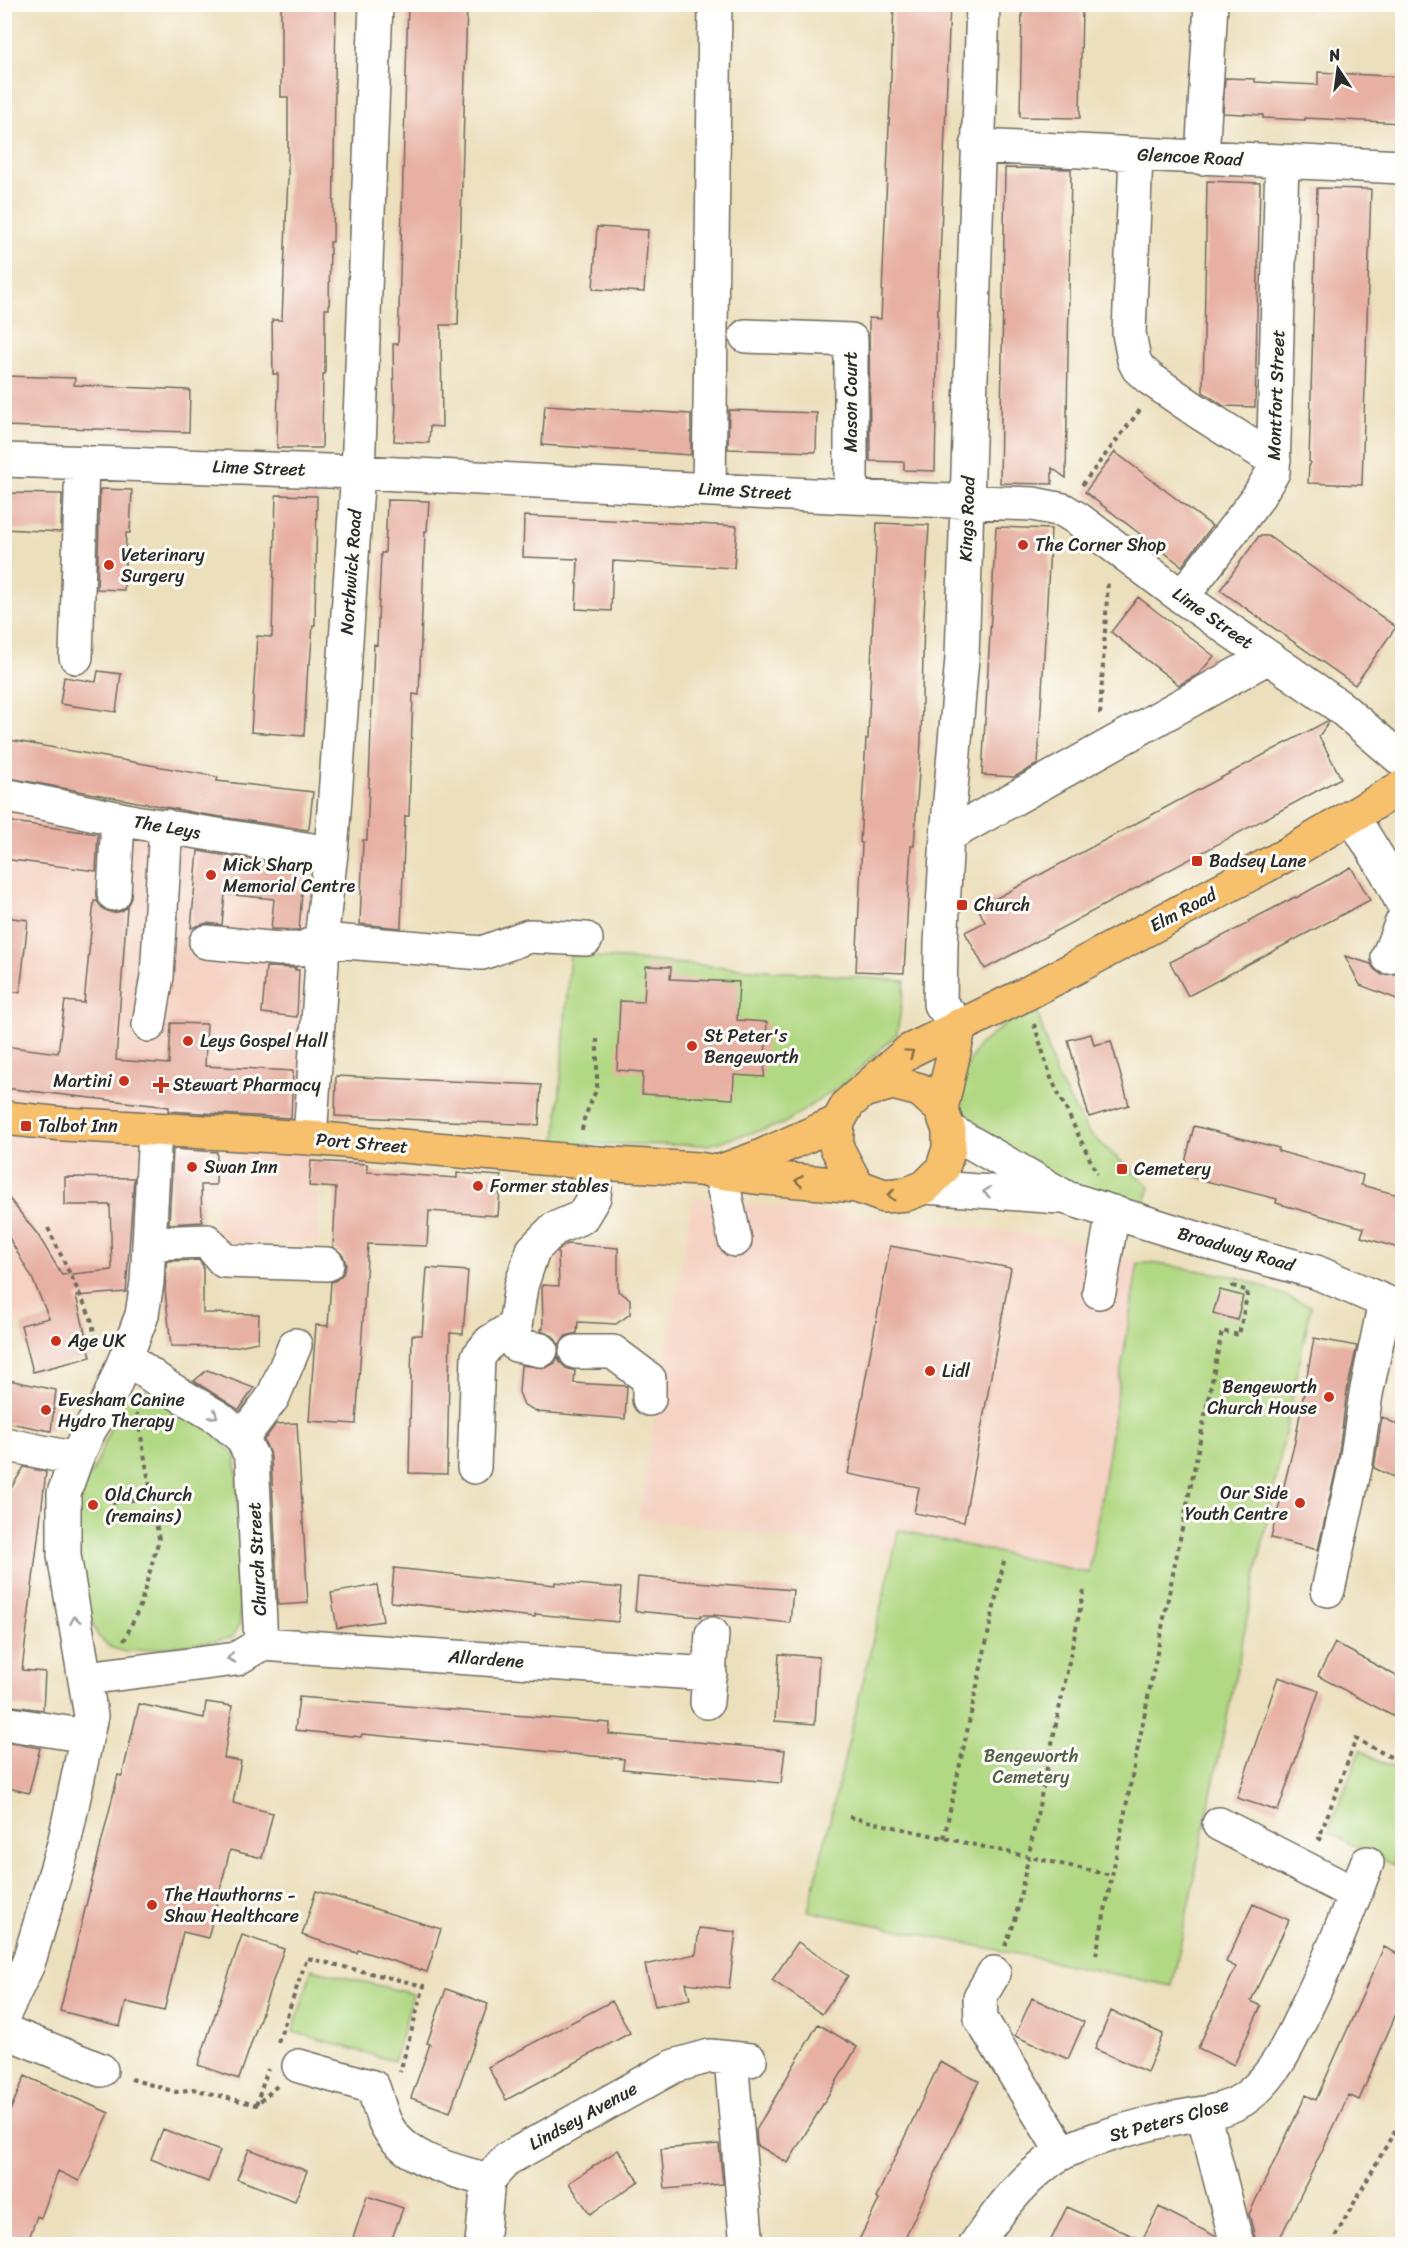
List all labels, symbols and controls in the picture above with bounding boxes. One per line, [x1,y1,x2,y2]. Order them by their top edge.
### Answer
north arrow [1308,39,1368,99]
text: N [1325,39,1344,70]
street label: Glencoe Road [1137,138,1245,176]
street label: Montfort Street [1258,329,1294,461]
street label: Mason Court [835,352,867,452]
street label: Lime Street [212,450,306,486]
street label: Lime Street [698,473,793,509]
street label: Kings Road [950,474,985,562]
street label: Northwick Road [331,507,371,636]
place label: The Corner Shop [1035,529,1167,561]
marker: The Corner Shop [1016,538,1030,552]
place label: Veterinary Surgery [121,539,205,592]
marker: Veterinary Surgery [102,558,116,572]
street label: Lime Street [1166,578,1261,658]
street label: The Leys [131,805,204,849]
place label: Badsey Lane [1209,845,1307,877]
place label: Mick Sharp Memorial Centre [223,849,356,902]
marker: Badsey Lane [1190,854,1204,868]
marker: Mick Sharp Memorial Centre [204,868,218,882]
street label: Elm Road [1144,878,1224,941]
place label: Church [974,889,1030,921]
marker: Church [955,898,969,912]
place label: St Peter's Bengeworth [704,1020,799,1073]
place label: Leys Gospel Hall [200,1025,329,1057]
marker: Leys Gospel Hall [181,1034,195,1048]
marker: St Peter's Bengeworth [685,1039,699,1053]
one-way arrow [903,1049,914,1060]
place label: Martini [53,1065,113,1097]
place label: Stewart Pharmacy [173,1069,321,1101]
marker: Martini [117,1074,131,1088]
marker: Stewart Pharmacy [154,1078,168,1092]
place label: Talbot Inn [38,1110,118,1142]
marker: Talbot Inn [19,1119,33,1133]
street label: Port Street [315,1123,409,1163]
place label: Swan Inn [204,1151,278,1183]
place label: Cemetery [1134,1153,1211,1185]
marker: Swan Inn [185,1160,199,1174]
marker: Cemetery [1115,1162,1129,1176]
place label: Former stables [490,1170,610,1202]
one-way arrow [794,1175,804,1188]
marker: Former stables [471,1179,485,1193]
one-way arrow [983,1185,992,1198]
one-way arrow [886,1189,895,1201]
street label: Broadway Road [1174,1217,1300,1281]
place label: Age UK [67,1325,127,1357]
marker: Age UK [49,1334,63,1348]
place label: Lidl [942,1355,971,1387]
marker: Lidl [923,1364,937,1378]
place label: Bengeworth Church House [1207,1371,1317,1424]
place label: Evesham Canine Hydro Therapy [58,1384,185,1437]
marker: Bengeworth Church House [1322,1390,1336,1404]
marker: Evesham Canine Hydro Therapy [39,1403,53,1417]
one-way arrow [207,1408,218,1419]
place label: Our Side Youth Centre [1185,1477,1288,1530]
place label: Old Church (remains) [105,1479,192,1532]
marker: Our Side Youth Centre [1293,1496,1307,1510]
marker: Old Church (remains) [86,1498,100,1512]
street label: Church Street [238,1501,276,1617]
one-way arrow [69,1615,82,1625]
street label: Allardene [446,1640,525,1678]
one-way arrow [226,1651,236,1664]
park label: Bengeworth Cemetery [984,1740,1078,1793]
place label: The Hawthorns - Shaw Healthcare [164,1879,299,1932]
marker: The Hawthorns - Shaw Healthcare [145,1898,159,1912]
street label: Lindsey Avenue [522,2073,644,2159]
street label: St Peters Close [1105,2089,1233,2151]

